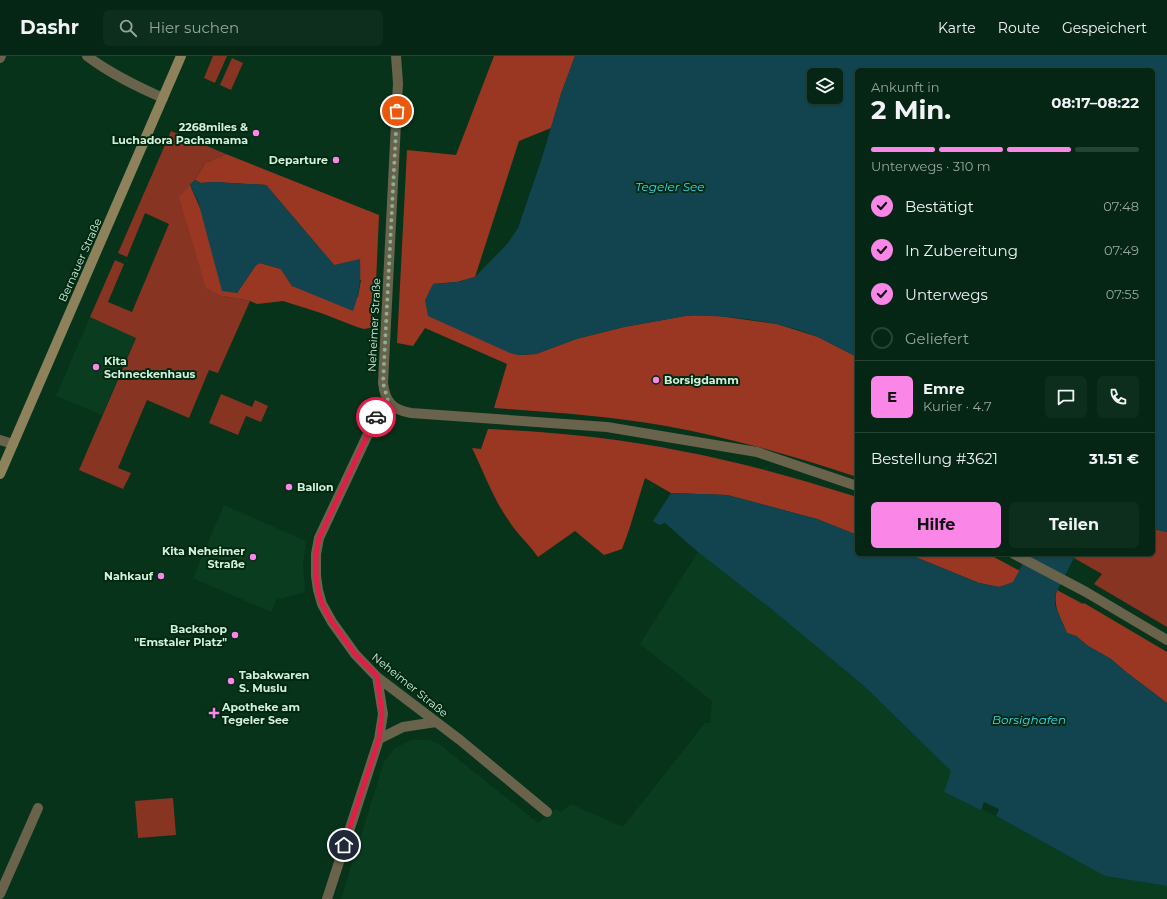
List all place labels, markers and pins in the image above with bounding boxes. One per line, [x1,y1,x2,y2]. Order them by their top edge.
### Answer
pin [380,94,414,128]
place label: 2268miles & Luchadora Pachamama [112,120,248,147]
marker: 2268miles & Luchadora Pachamama [251,128,261,138]
place label: Departure [269,153,328,167]
marker: Departure [331,155,341,165]
place label: Kita Schneckenhaus [104,354,196,381]
marker: Kita Schneckenhaus [91,362,101,372]
place label: Borsigdamm [664,373,739,387]
marker: Borsigdamm [651,375,661,385]
place label: Ballon [297,480,334,494]
marker: Ballon [284,482,294,492]
place label: Kita Neheimer Straße [162,544,245,571]
marker: Kita Neheimer Straße [248,552,258,562]
place label: Nahkauf [104,569,154,583]
marker: Nahkauf [156,571,166,581]
place label: Backshop "Emstaler Platz" [134,622,227,649]
marker: Backshop "Emstaler Platz" [230,630,240,640]
place label: Tabakwaren S. Muslu [239,668,309,695]
marker: Tabakwaren S. Muslu [226,676,236,686]
place label: Apotheke am Tegeler See [221,700,300,727]
marker: Apotheke am Tegeler See [209,708,219,718]
pin [327,828,361,862]

